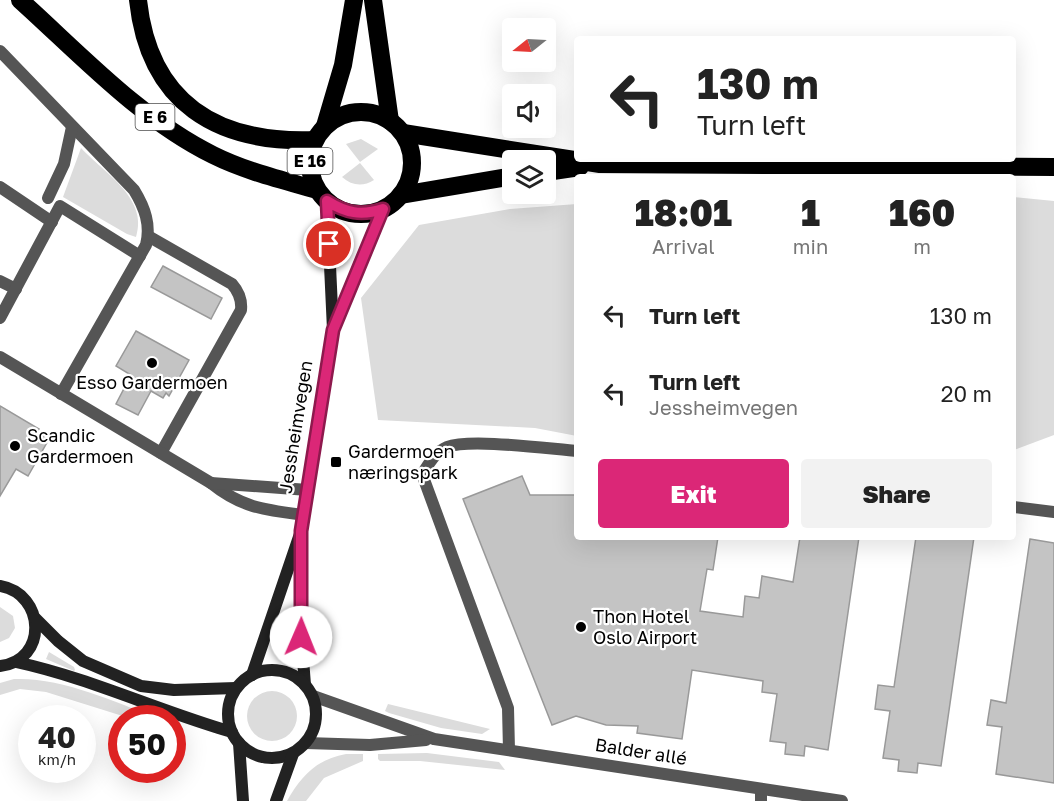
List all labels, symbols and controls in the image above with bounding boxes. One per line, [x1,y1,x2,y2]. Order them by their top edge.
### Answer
north arrow [502,18,556,72]
map controls [502,18,556,204]
text: 130 m [697,58,819,108]
icon: left [598,60,676,138]
button: sound [502,84,556,138]
road number: E 6 [136,104,174,130]
text: Turn left [697,109,806,141]
road number: E 16 [288,148,332,174]
button: layers [502,150,556,204]
text: 18:01 [635,191,732,234]
text: 1 [801,191,820,234]
text: 160 [889,191,955,234]
pin [303,218,354,269]
icon: arrive [312,227,345,260]
text: Arrival [652,234,715,258]
text: min [793,234,828,258]
text: m [913,234,931,258]
icon: left [598,299,631,332]
text: Turn left [649,302,740,329]
text: 130 m [930,302,992,329]
marker: Esso Gardermoen [145,356,159,370]
street label: Jessheimvegen [274,359,316,495]
text: Turn left [649,368,740,395]
place label: Esso Gardermoen [76,371,228,393]
icon: left [598,377,631,410]
text: 20 m [941,380,992,407]
text: Jessheimvegen [649,395,798,419]
place label: Scandic Gardermoen [27,424,133,467]
marker: Scandic Gardermoen [8,439,22,453]
place label: Gardermoen næringspark [348,440,458,483]
marker: Gardermoen næringspark [329,455,343,469]
button: Exit [598,459,789,528]
button: Share [801,459,992,528]
position arrow [269,605,333,669]
place label: Thon Hotel Oslo Airport [593,605,697,648]
marker: Thon Hotel Oslo Airport [574,620,588,634]
speed limit sign: 50 [108,705,186,783]
text: 40 [38,719,76,755]
street label: Balder allé [594,733,689,769]
text: km/h [38,750,76,768]

